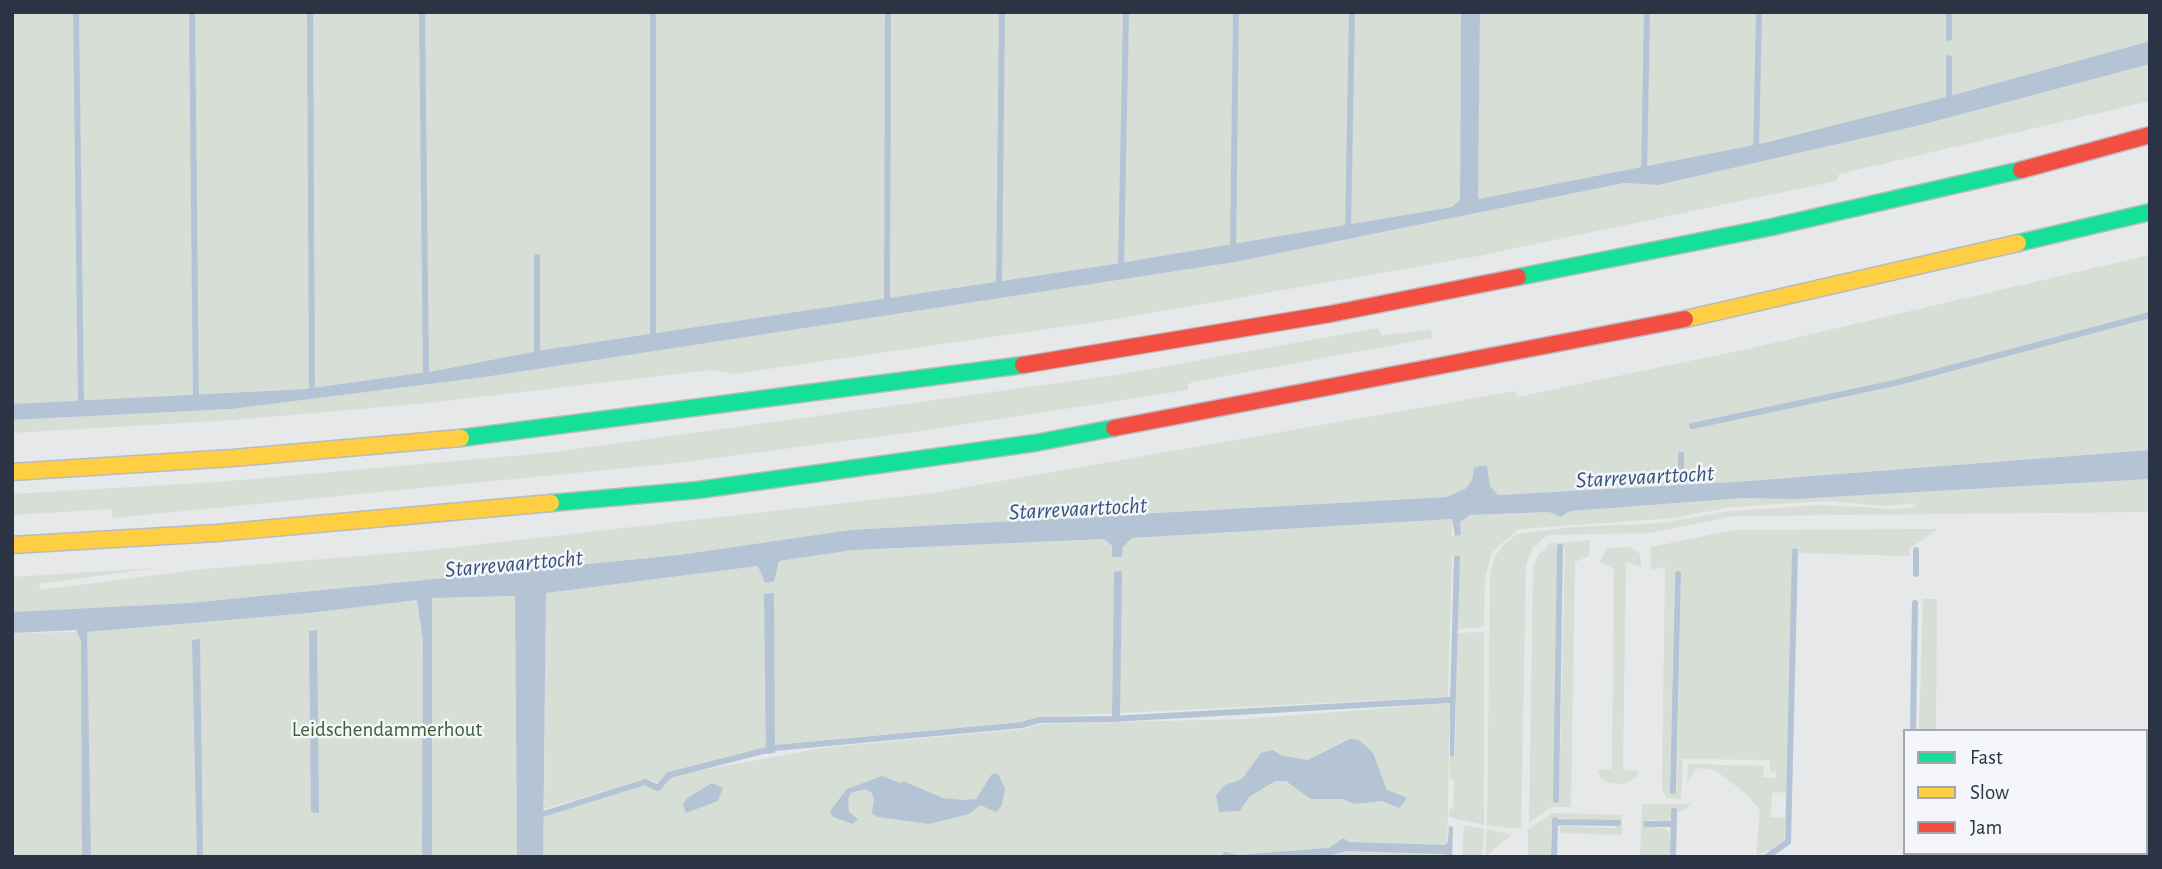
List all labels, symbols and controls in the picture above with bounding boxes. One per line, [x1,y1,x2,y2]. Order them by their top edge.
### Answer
water label: Starrevaarttocht [1575,460,1715,494]
water label: Starrevaarttocht [1008,492,1148,526]
water label: Starrevaarttocht [444,544,584,584]
park label: Leidschendammerhout [292,717,482,743]
legend [1903,729,2148,855]
text: Fast [1970,747,2003,768]
text: Slow [1970,782,2009,803]
text: Jam [1970,817,2002,838]

